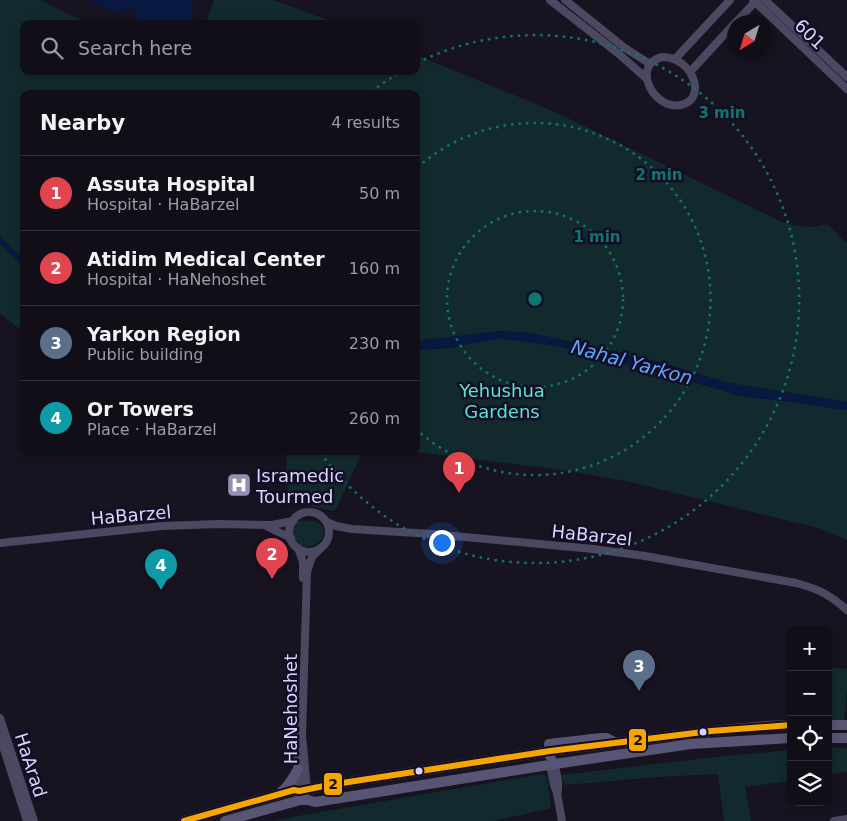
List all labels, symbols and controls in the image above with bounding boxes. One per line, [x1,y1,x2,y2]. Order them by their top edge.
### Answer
north arrow [727,15,772,60]
street label: 601 [790,15,830,53]
search box [20,20,420,75]
icon: search [38,34,66,62]
text: Search here [78,37,192,59]
text: 3 min [698,104,746,122]
text: Nearby [40,111,125,135]
text: 4 results [331,113,400,132]
text: 2 min [635,166,683,184]
text: Assuta Hospital [87,173,255,195]
text: 1 [50,184,62,203]
text: 50 m [359,184,400,203]
text: Hospital · HaBarzel [87,195,239,214]
text: 1 min [573,228,621,246]
text: Atidim Medical Center [87,248,325,270]
text: 2 [50,259,62,278]
text: 160 m [349,259,400,278]
text: Hospital · HaNehoshet [87,270,266,289]
centre of rings [526,290,544,308]
text: Yarkon Region [87,323,241,345]
text: 3 [50,334,62,353]
text: 230 m [349,334,400,353]
water label: Nahal Yarkon [569,335,695,389]
text: Public building [87,345,204,364]
park label: Yehushua Gardens [458,380,545,422]
text: Or Towers [87,398,194,420]
text: 4 [50,409,62,428]
text: 260 m [349,409,400,428]
text: Place · HaBarzel [87,420,217,439]
pin: 1 [443,452,475,493]
place label: Isramedic Tourmed [255,465,344,507]
hospital icon: Isramedic Tourmed [226,472,252,498]
street label: HaBarzel [90,501,172,529]
street label: HaBarzel [551,520,633,550]
your location [429,530,455,556]
pin: 2 [256,538,288,579]
pin: 4 [145,549,177,590]
map controls [787,626,832,806]
button: + [787,626,832,671]
pin: 3 [623,650,655,691]
street label: HaNehoshet [280,654,301,764]
button: − [787,671,832,716]
button: locate [787,716,832,761]
unlabelled marker [698,727,708,737]
line badge: 2 [628,728,647,752]
street label: HaArad [11,730,51,800]
text: 2 [633,732,643,748]
button: layers [787,761,832,806]
unlabelled marker [414,766,424,776]
line badge: 2 [323,772,343,796]
text: 2 [328,776,338,792]

